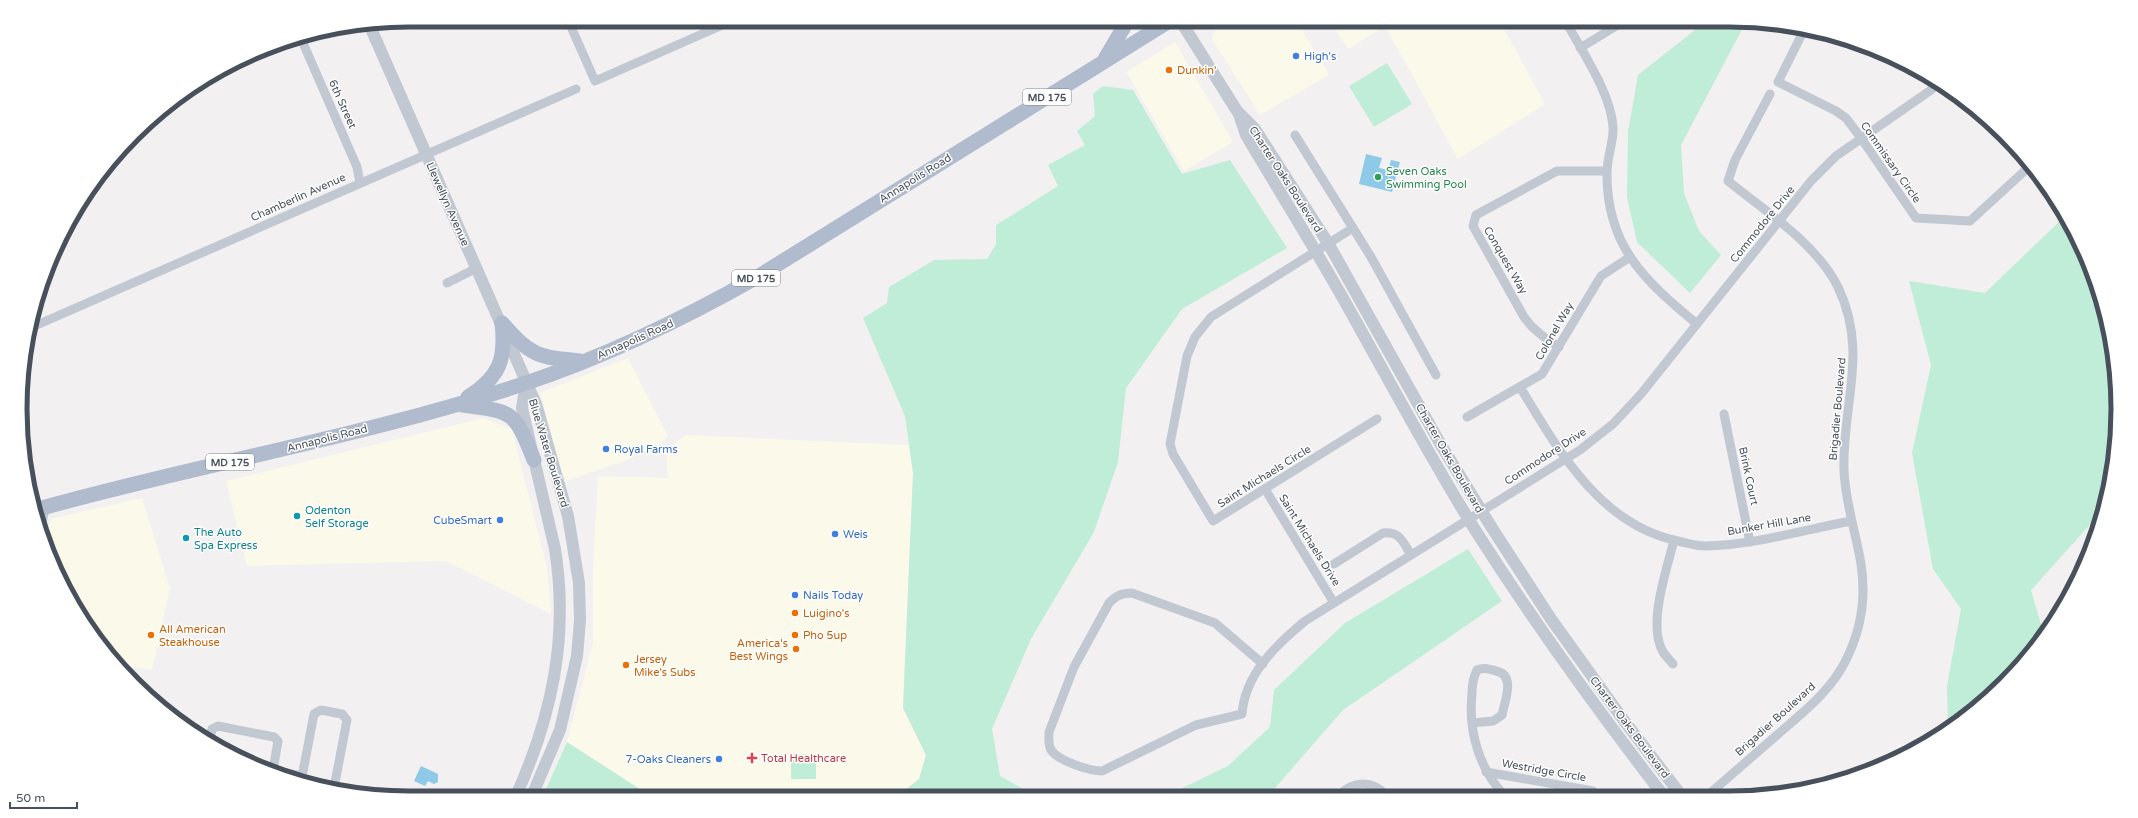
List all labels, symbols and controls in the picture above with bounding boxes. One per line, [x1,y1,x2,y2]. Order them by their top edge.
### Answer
place label: High's [1304,50,1336,63]
marker: High's [1291,51,1301,61]
place label: Dunkin' [1177,64,1216,77]
marker: Dunkin' [1164,65,1174,75]
street label: 6th Street [326,78,359,131]
road number: MD 175 [1023,89,1071,105]
street label: Commissary Circle [1858,119,1923,205]
street label: Charter Oaks Boulevard [1246,124,1325,235]
street label: Annapolis Road [877,151,954,206]
street label: Llewellyn Avenue [423,160,472,248]
place label: Seven Oaks Swimming Pool [1386,165,1467,191]
street label: Chamberlin Avenue [249,171,348,224]
marker: Seven Oaks Swimming Pool [1373,172,1383,182]
street label: Commodore Drive [1727,183,1797,265]
street label: Conquest Way [1481,224,1530,296]
road number: MD 175 [732,270,780,286]
street label: Colonel Way [1533,300,1576,363]
street label: Annapolis Road [595,317,676,362]
street label: Brigadier Boulevard [1827,357,1848,461]
street label: Blue Water Boulevard [526,397,571,509]
street label: Charter Oaks Boulevard [1413,401,1486,515]
street label: Annapolis Road [285,422,369,455]
street label: Commodore Drive [1502,425,1589,488]
street label: Saint Michaels Circle [1215,442,1313,510]
place label: Royal Farms [614,443,678,456]
marker: Royal Farms [601,444,611,454]
street label: Brink Court [1736,446,1761,506]
road number: MD 175 [206,454,254,470]
street label: Saint Michaels Drive [1276,492,1343,588]
place label: Odenton Self Storage [305,504,369,530]
marker: Odenton Self Storage [292,511,302,521]
street label: Bunker Hill Lane [1726,511,1812,538]
place label: CubeSmart [433,514,492,527]
marker: CubeSmart [495,515,505,525]
place label: The Auto Spa Express [194,526,257,552]
place label: Weis [843,528,868,541]
marker: Weis [830,529,840,539]
marker: The Auto Spa Express [181,533,191,543]
place label: Nails Today [803,589,863,602]
marker: Nails Today [790,590,800,600]
place label: Luigino's [803,607,849,620]
marker: Luigino's [790,608,800,618]
place label: All American Steakhouse [159,623,226,649]
place label: Pho 5up [803,629,847,642]
marker: All American Steakhouse [146,630,156,640]
marker: Pho 5up [790,630,800,640]
place label: America's Best Wings [729,637,788,663]
marker: America's Best Wings [791,644,801,654]
place label: Jersey Mike's Subs [634,653,696,679]
marker: Jersey Mike's Subs [621,660,631,670]
street label: Charter Oaks Boulevard [1587,674,1672,781]
street label: Brigadier Boulevard [1733,680,1818,759]
marker: Total Healthcare [746,752,758,764]
place label: Total Healthcare [761,752,846,765]
place label: 7-Oaks Cleaners [626,753,711,766]
marker: 7-Oaks Cleaners [714,754,724,764]
street label: Westridge Circle [1501,757,1587,784]
scale bar [10,784,77,810]
text: 50 m [16,791,45,805]

